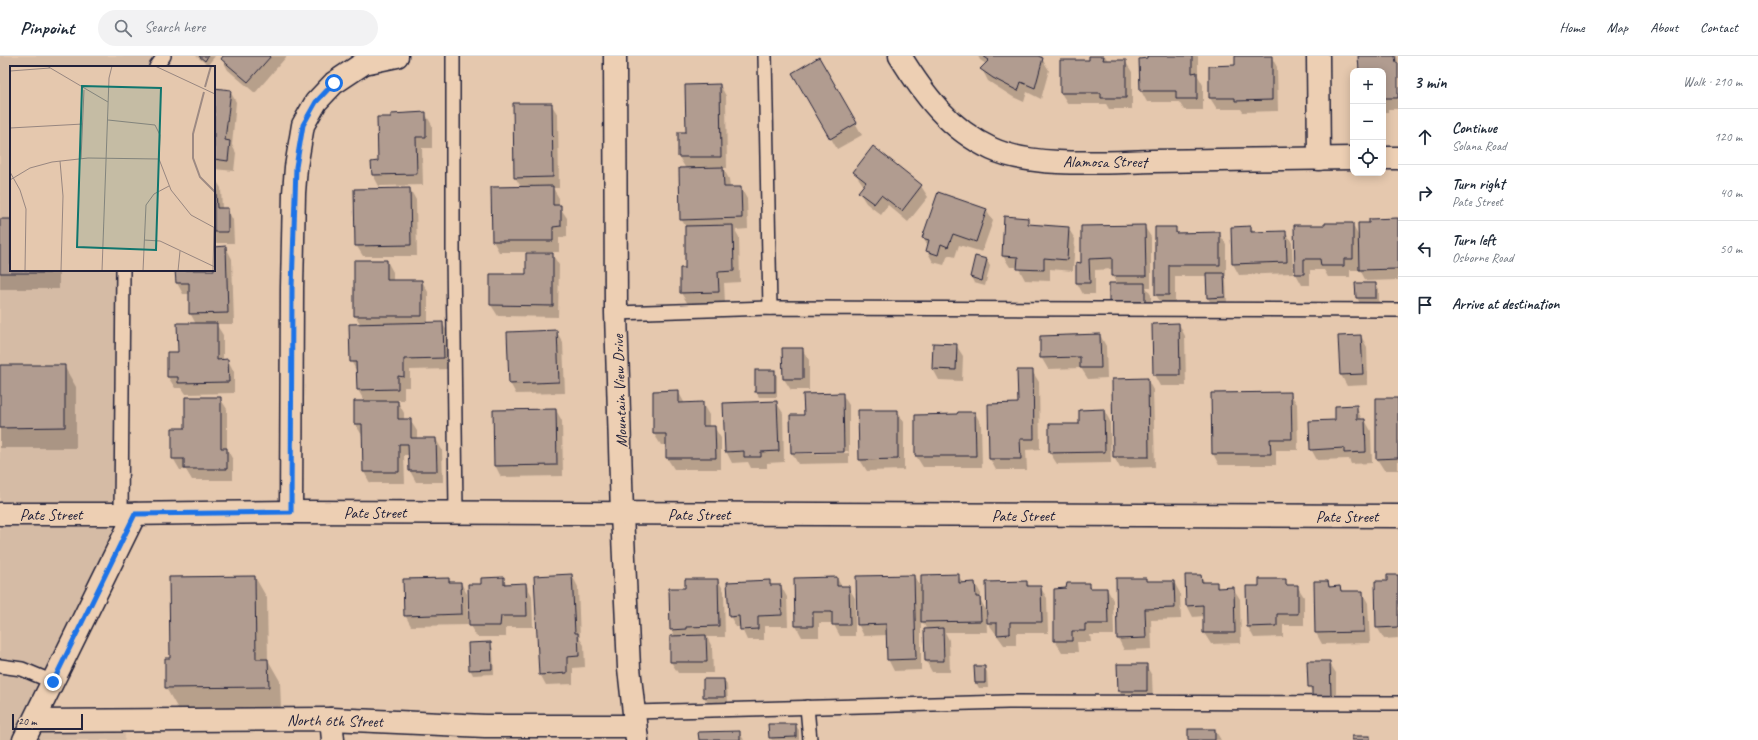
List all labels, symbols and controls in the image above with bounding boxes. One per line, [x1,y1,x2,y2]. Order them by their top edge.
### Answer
search box [98,10,378,46]
text: Pinpoint [20,16,74,40]
icon: search [112,17,134,39]
text: Search here [144,18,205,37]
text: Home [1559,19,1585,36]
text: Map [1607,19,1628,36]
text: About [1650,19,1678,36]
text: Contact [1700,19,1738,36]
inset map [10,66,215,271]
map controls [1350,68,1386,176]
button: + [1350,68,1386,104]
text: 3 min [1414,72,1447,93]
route start [325,74,343,92]
text: Walk · 210 m [1683,74,1742,90]
button: − [1350,104,1386,140]
text: Continue [1452,119,1497,138]
icon: ahead [1414,126,1436,148]
text: 120 m [1714,129,1742,145]
text: Solana Road [1452,138,1506,154]
button: locate [1350,140,1386,176]
street label: Alamosa Street [1063,152,1150,172]
text: Turn right [1452,175,1505,194]
icon: right [1414,182,1436,204]
text: 40 m [1720,185,1742,201]
text: Pate Street [1452,194,1503,210]
text: Turn left [1452,231,1495,250]
icon: left [1414,238,1436,260]
text: 50 m [1720,241,1742,257]
text: Osborne Road [1452,250,1513,266]
icon: arrive [1414,294,1436,316]
text: Arrive at destination [1452,295,1559,314]
street label: Mountain View Drive [608,332,632,448]
street label: Pate Street [344,503,408,523]
street label: Pate Street [20,505,84,525]
street label: Pate Street [668,505,732,525]
street label: Pate Street [992,506,1056,526]
street label: Pate Street [1316,507,1380,527]
route end [44,673,62,691]
street label: North 6th Street [287,710,385,732]
scale bar [12,712,83,731]
text: 20 m [18,714,37,728]

